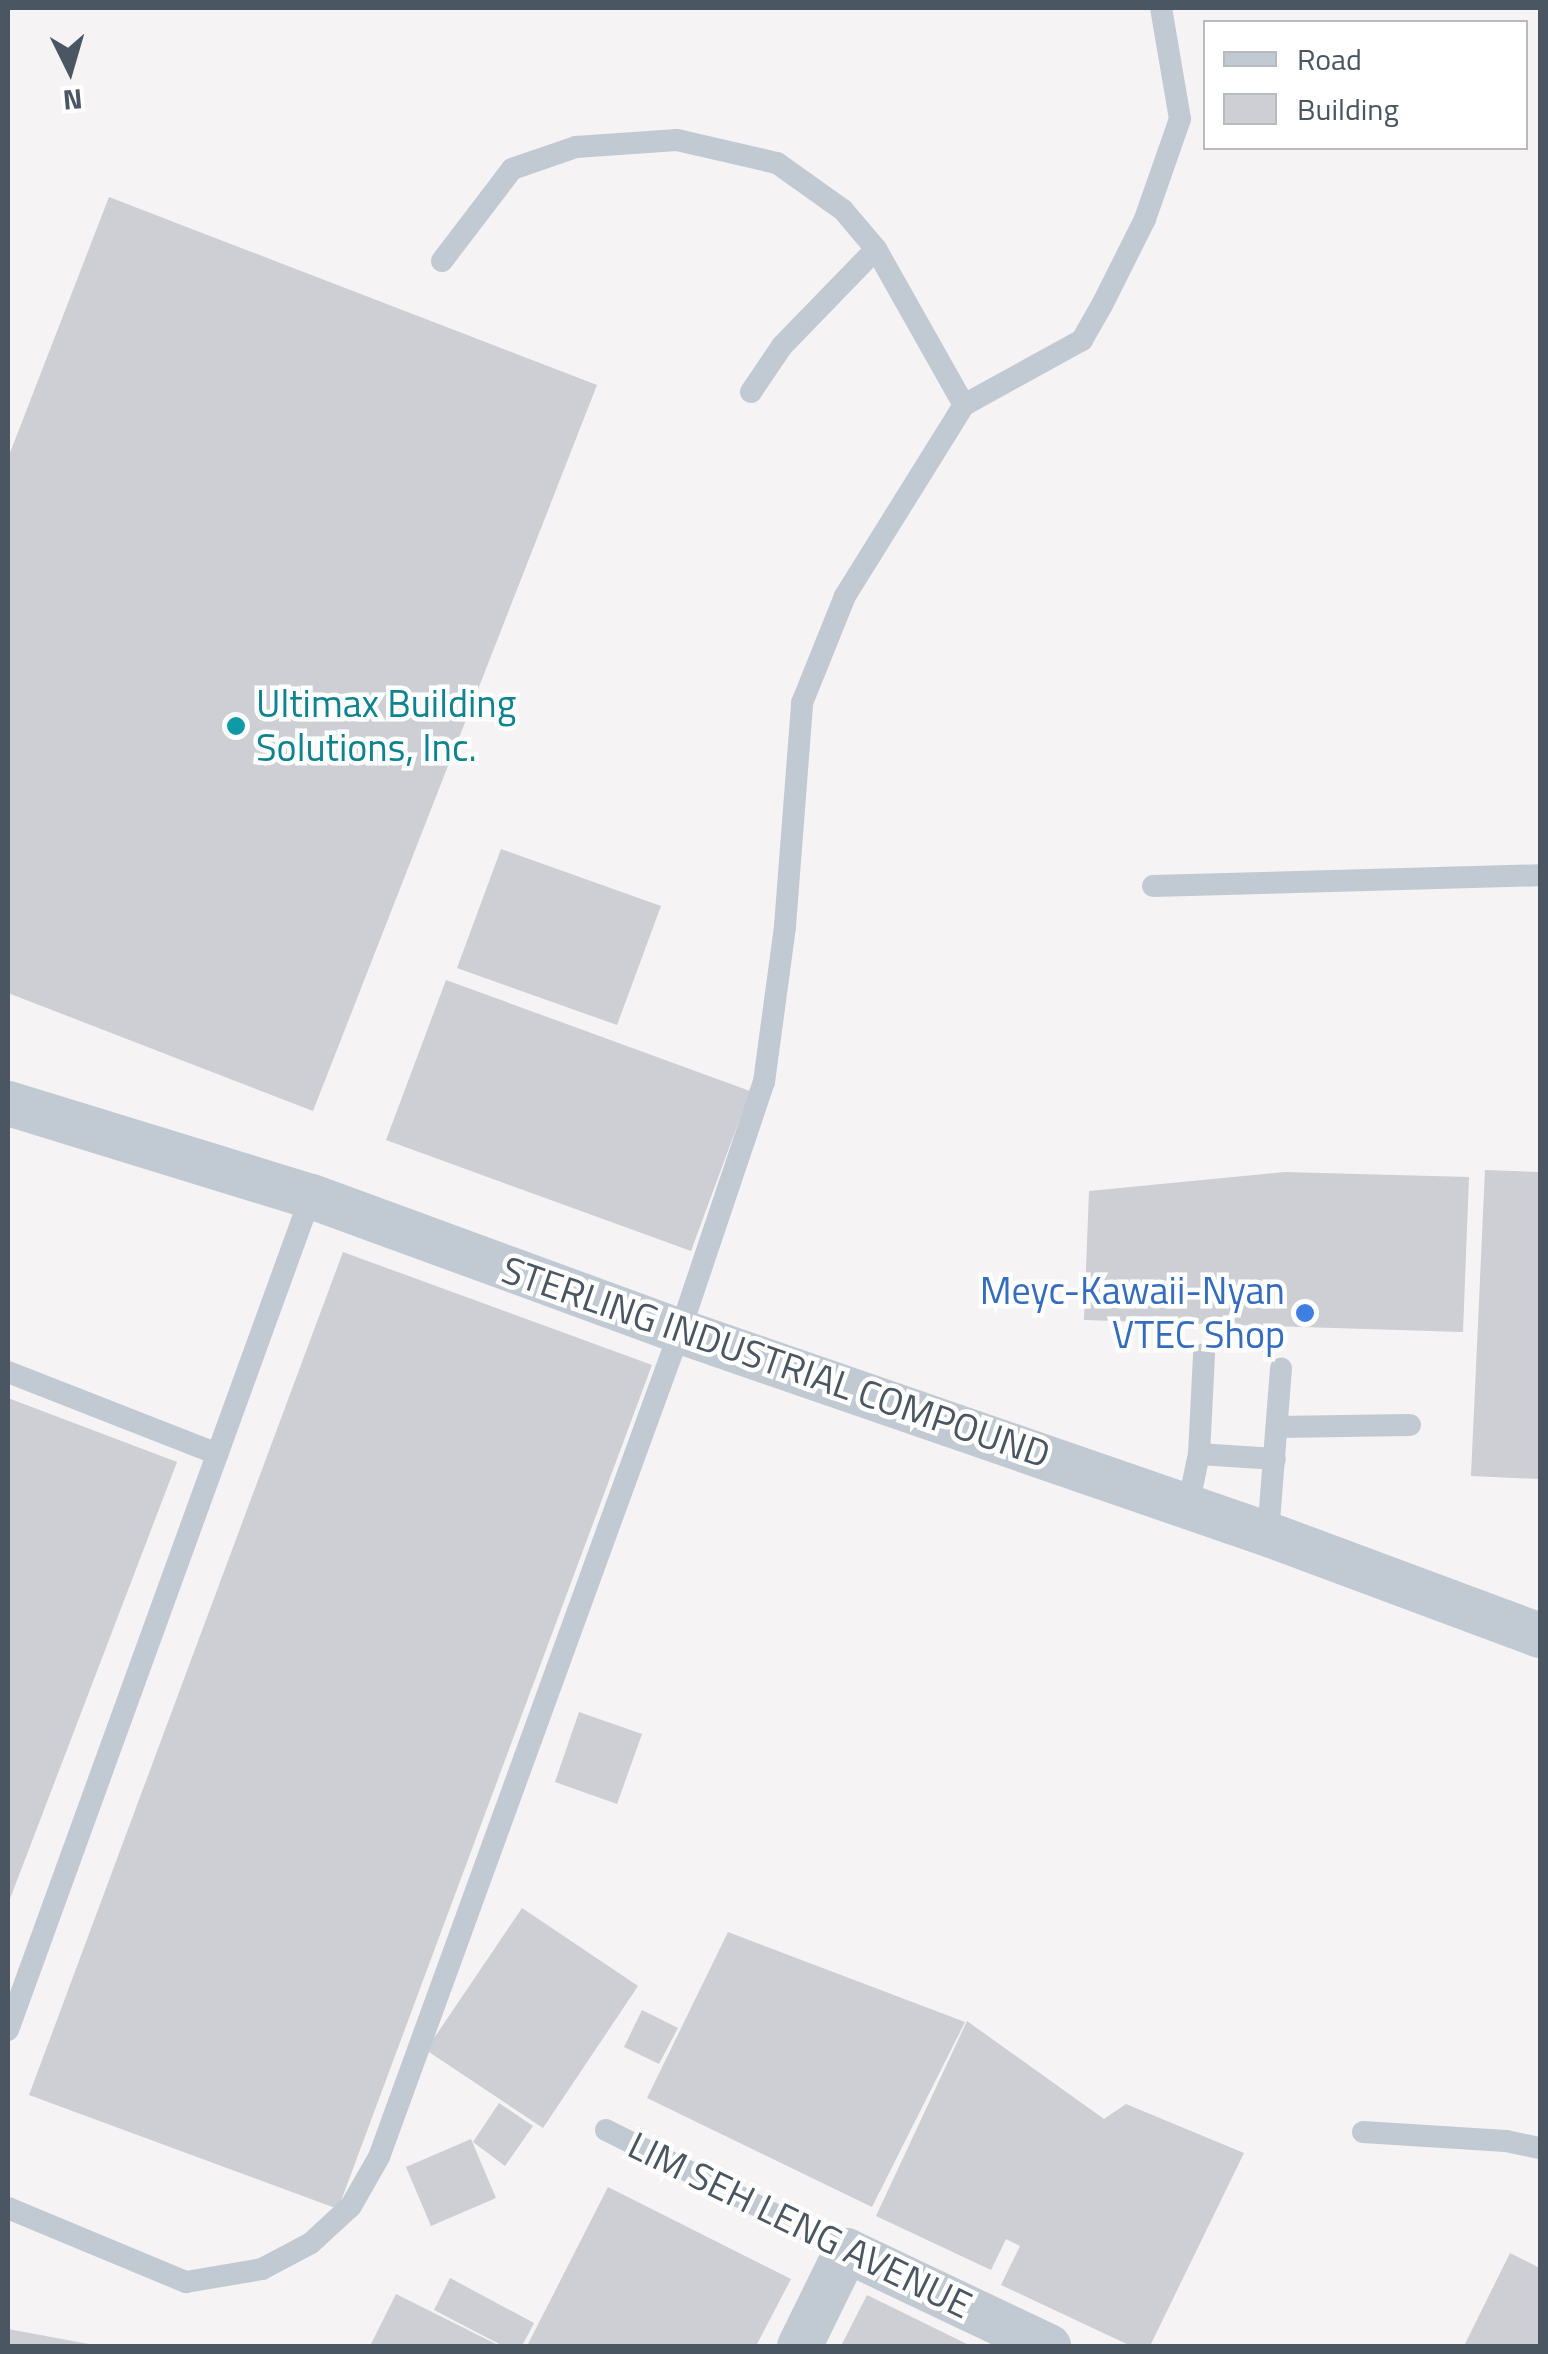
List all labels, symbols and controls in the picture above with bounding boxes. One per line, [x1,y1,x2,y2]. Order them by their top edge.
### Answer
north arrow [20,20,120,120]
legend [1203,20,1528,150]
text: Road [1297,36,1362,82]
text: N [61,78,84,123]
text: Building [1297,86,1399,132]
place label: Ultimax Building Solutions, Inc. [256,681,516,771]
marker: Ultimax Building Solutions, Inc. [225,715,247,737]
street label: STERLING INDUSTRIAL COMPOUND [496,1247,1056,1477]
place label: Meyc-Kawaii-Nyan VTEC Shop [980,1268,1285,1358]
marker: Meyc-Kawaii-Nyan VTEC Shop [1294,1302,1316,1324]
street label: LIM SEH LENG AVENUE [621,2122,979,2328]

